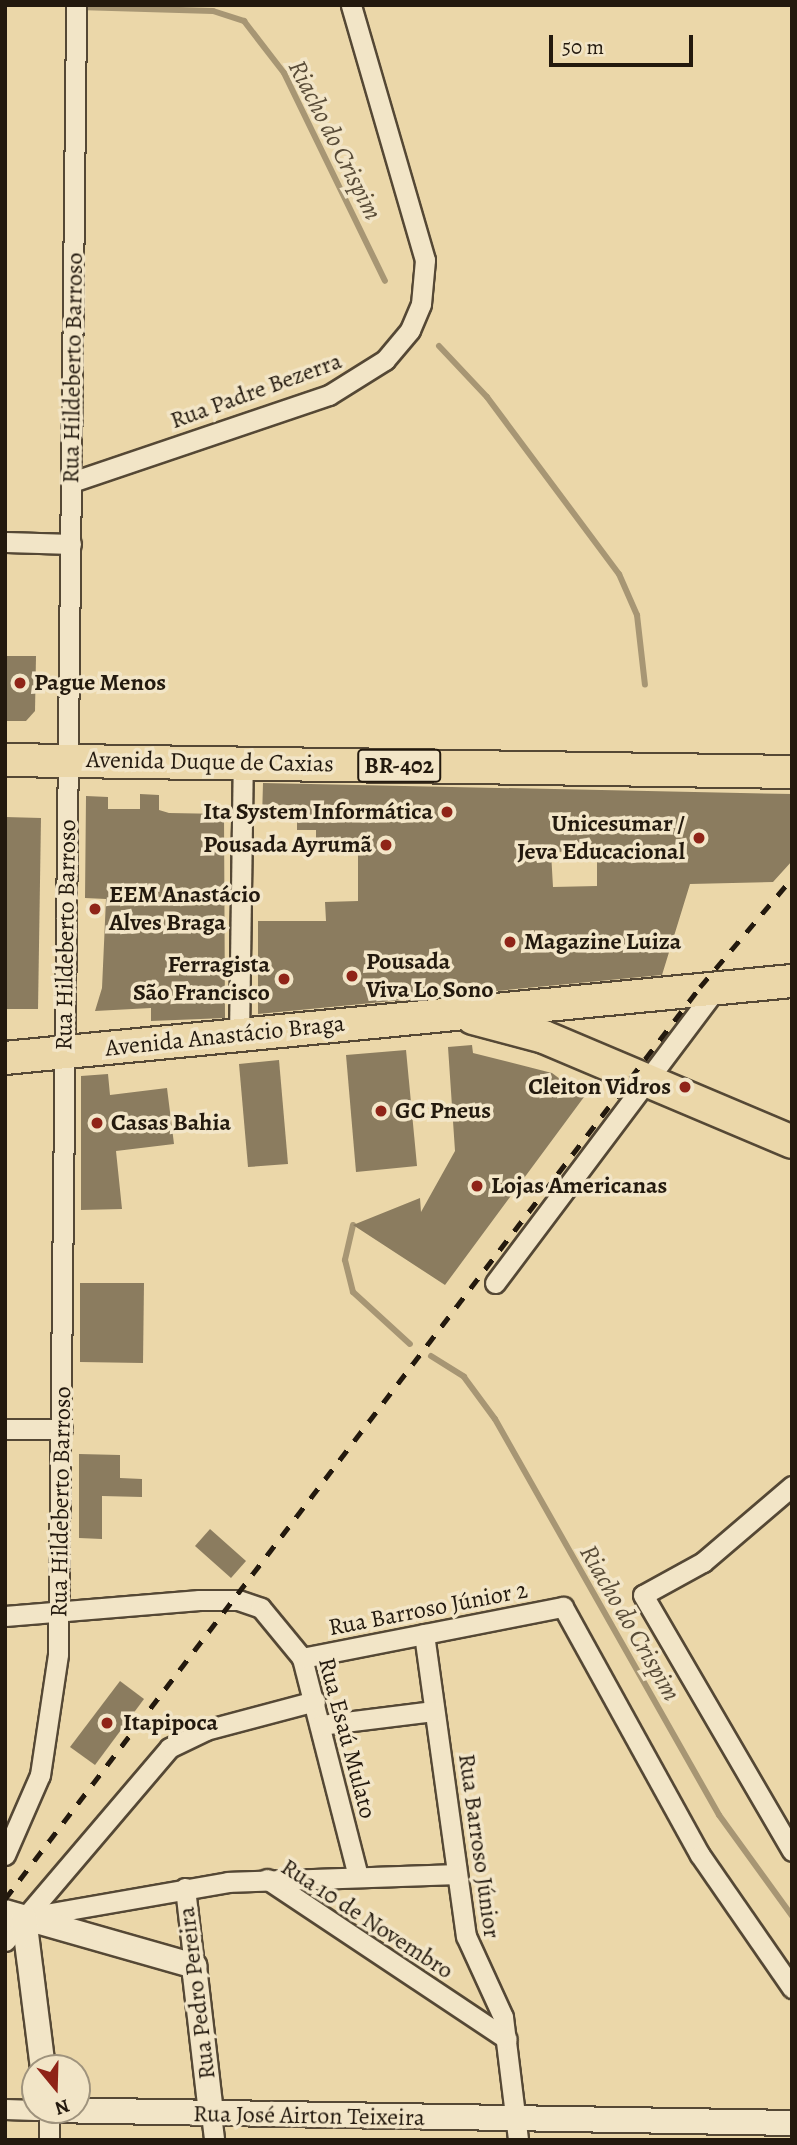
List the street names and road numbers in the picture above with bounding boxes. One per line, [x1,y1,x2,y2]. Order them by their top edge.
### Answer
street label: Rua Hildeberto Barroso [57,252,89,484]
street label: Rua Padre Bezerra [166,347,346,435]
street label: Avenida Duque de Caxias [86,745,334,779]
road number: BR-402 [357,746,441,786]
street label: Rua Hildeberto Barroso [50,819,82,1051]
street label: Avenida Anastácio Braga [104,1009,346,1063]
street label: Rua Hildeberto Barroso [45,1386,77,1618]
street label: Rua Barroso Júnior 2 [326,1576,530,1642]
street label: Rua Esaú Mulato [312,1654,382,1822]
street label: Rua Barroso Júnior [452,1752,506,1940]
street label: Rua 10 de Novembro [276,1853,458,1985]
street label: Rua Pedro Pereira [172,1905,222,2081]
street label: Rua José Airton Teixeira [193,2100,425,2132]

